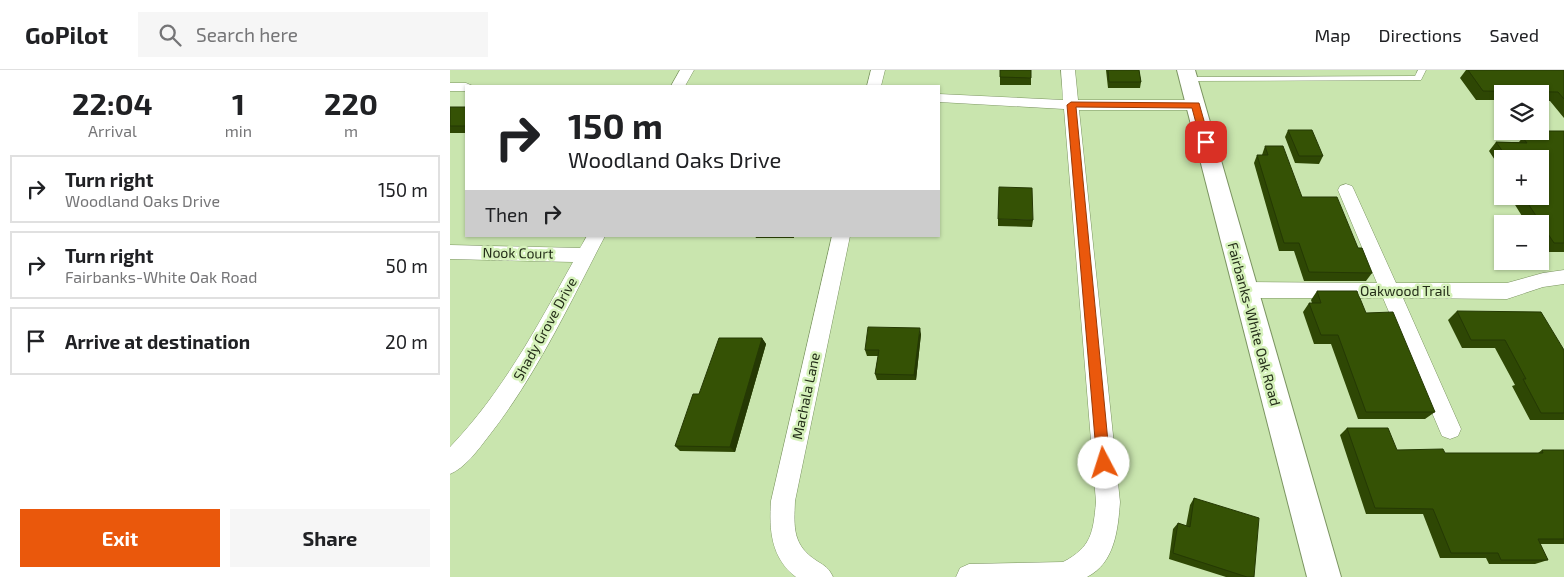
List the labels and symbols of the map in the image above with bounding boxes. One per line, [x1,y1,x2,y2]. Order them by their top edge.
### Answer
pin [1185,121,1227,163]
street label: Fairbanks-White Oak Road [1224,240,1284,407]
street label: Nook Court [482,243,554,262]
street label: Shady Grove Drive [509,274,580,383]
street label: Oakwood Trail [1360,282,1451,299]
street label: Machala Lane [788,351,823,441]
position arrow [1077,436,1129,488]

